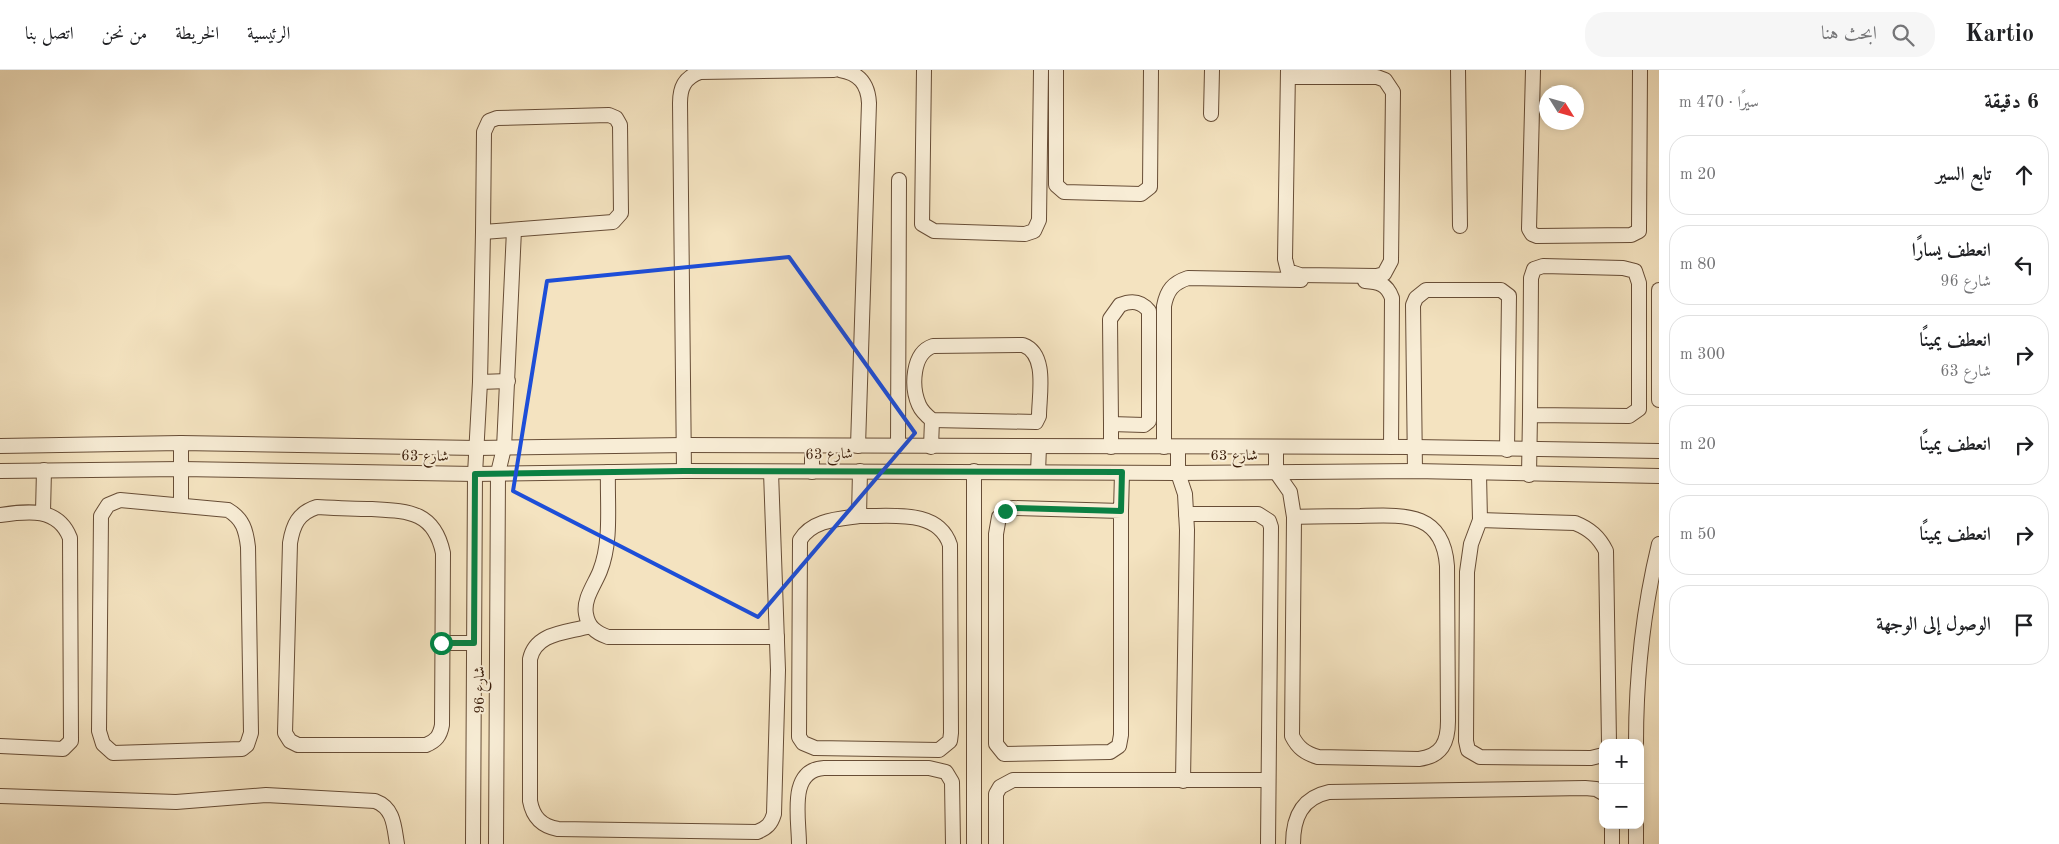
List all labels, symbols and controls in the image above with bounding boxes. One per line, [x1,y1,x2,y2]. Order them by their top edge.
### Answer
search box [1585,12,1935,57]
icon: search [1889,21,1917,49]
text: Kartio [1965,23,2034,47]
text: اتصل بنا [25,25,74,43]
text: من نحن [102,25,147,43]
text: الخريطة [175,25,219,43]
text: الرئيسية [247,25,290,43]
text: ابحث هنا [1821,25,1877,44]
north arrow [1539,85,1584,130]
text: 6 دقيقة [1984,92,2039,113]
text: سيرًا · 470 m [1679,95,1759,111]
icon: ahead [2010,161,2038,189]
text: تابع السير [1936,166,1991,185]
text: 20 m [1680,167,1716,183]
text: انعطف يسارًا [1912,242,1991,261]
icon: left [2010,251,2038,279]
text: 80 m [1680,257,1716,273]
text: شارع 96 [1940,274,1991,290]
text: انعطف يمينًا [1919,332,1991,351]
icon: right [2010,341,2038,369]
text: 300 m [1680,347,1725,363]
text: شارع 63 [1940,364,1991,380]
icon: right [2010,431,2038,459]
text: انعطف يمينًا [1919,436,1991,455]
text: 20 m [1680,437,1716,453]
street label: شارع 63 [805,447,853,467]
street label: شارع 63 [401,449,449,469]
street label: شارع 63 [1210,449,1258,468]
route end [994,500,1017,523]
icon: right [2010,521,2038,549]
text: انعطف يمينًا [1919,526,1991,545]
text: 50 m [1680,527,1716,543]
icon: arrive [2010,611,2038,639]
text: الوصول إلى الوجهة [1876,616,1991,635]
route start [430,632,453,655]
street label: شارع 96 [473,666,492,714]
map controls [1599,739,1644,829]
button: + [1599,739,1644,784]
button: − [1599,784,1644,829]

